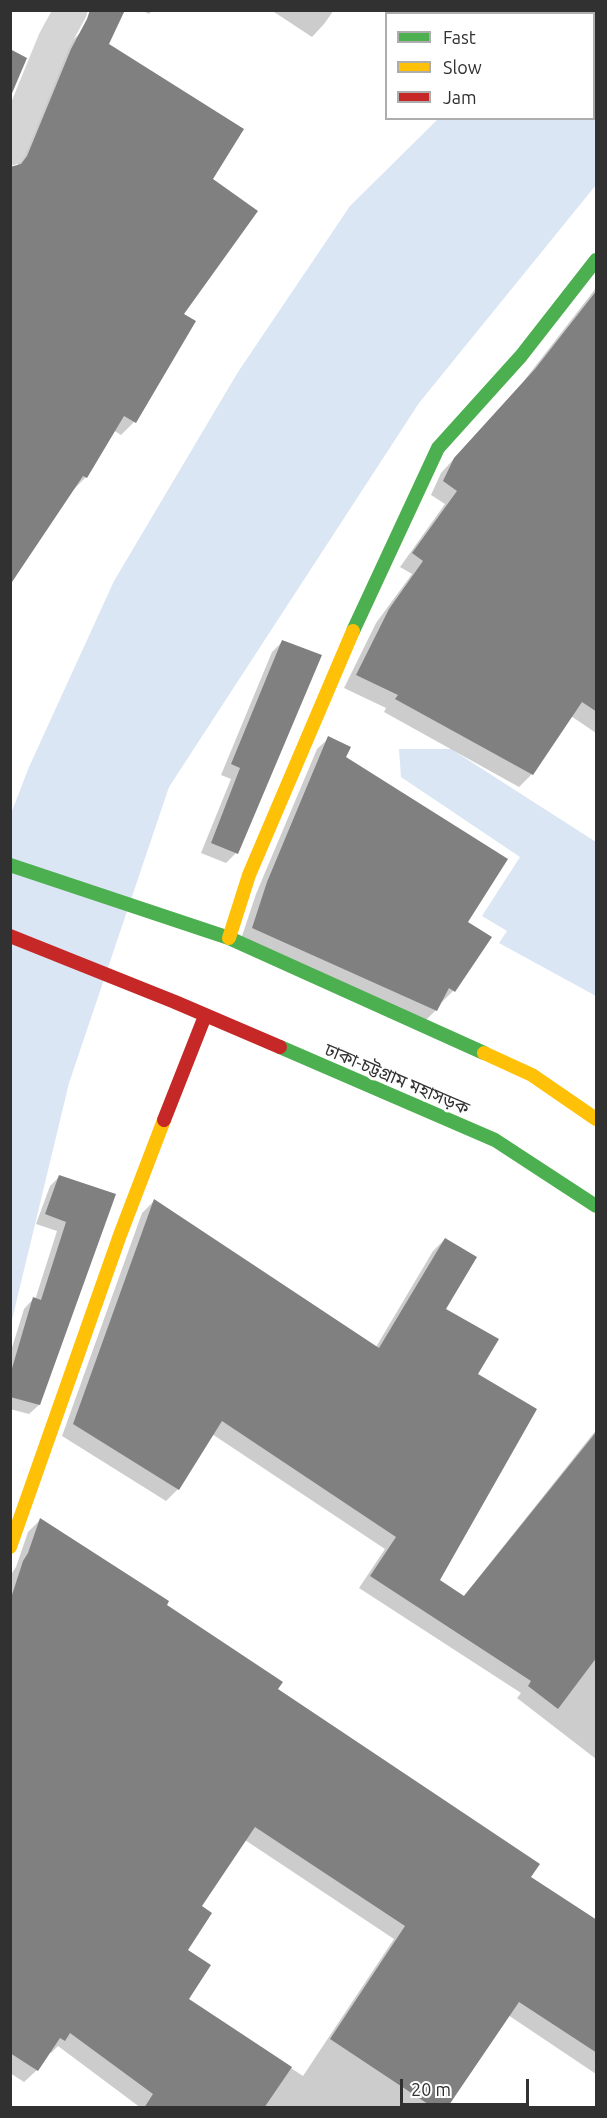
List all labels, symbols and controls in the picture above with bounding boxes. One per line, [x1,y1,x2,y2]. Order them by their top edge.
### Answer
legend [385,12,595,120]
text: Fast [443,27,476,47]
text: Slow [443,57,482,77]
text: Jam [443,87,477,107]
street label: ঢাকা-চট্টগ্রাম মহাসড়ক [321,1039,473,1119]
scale bar [403,2067,532,2105]
text: 20 m [411,2079,451,2099]

